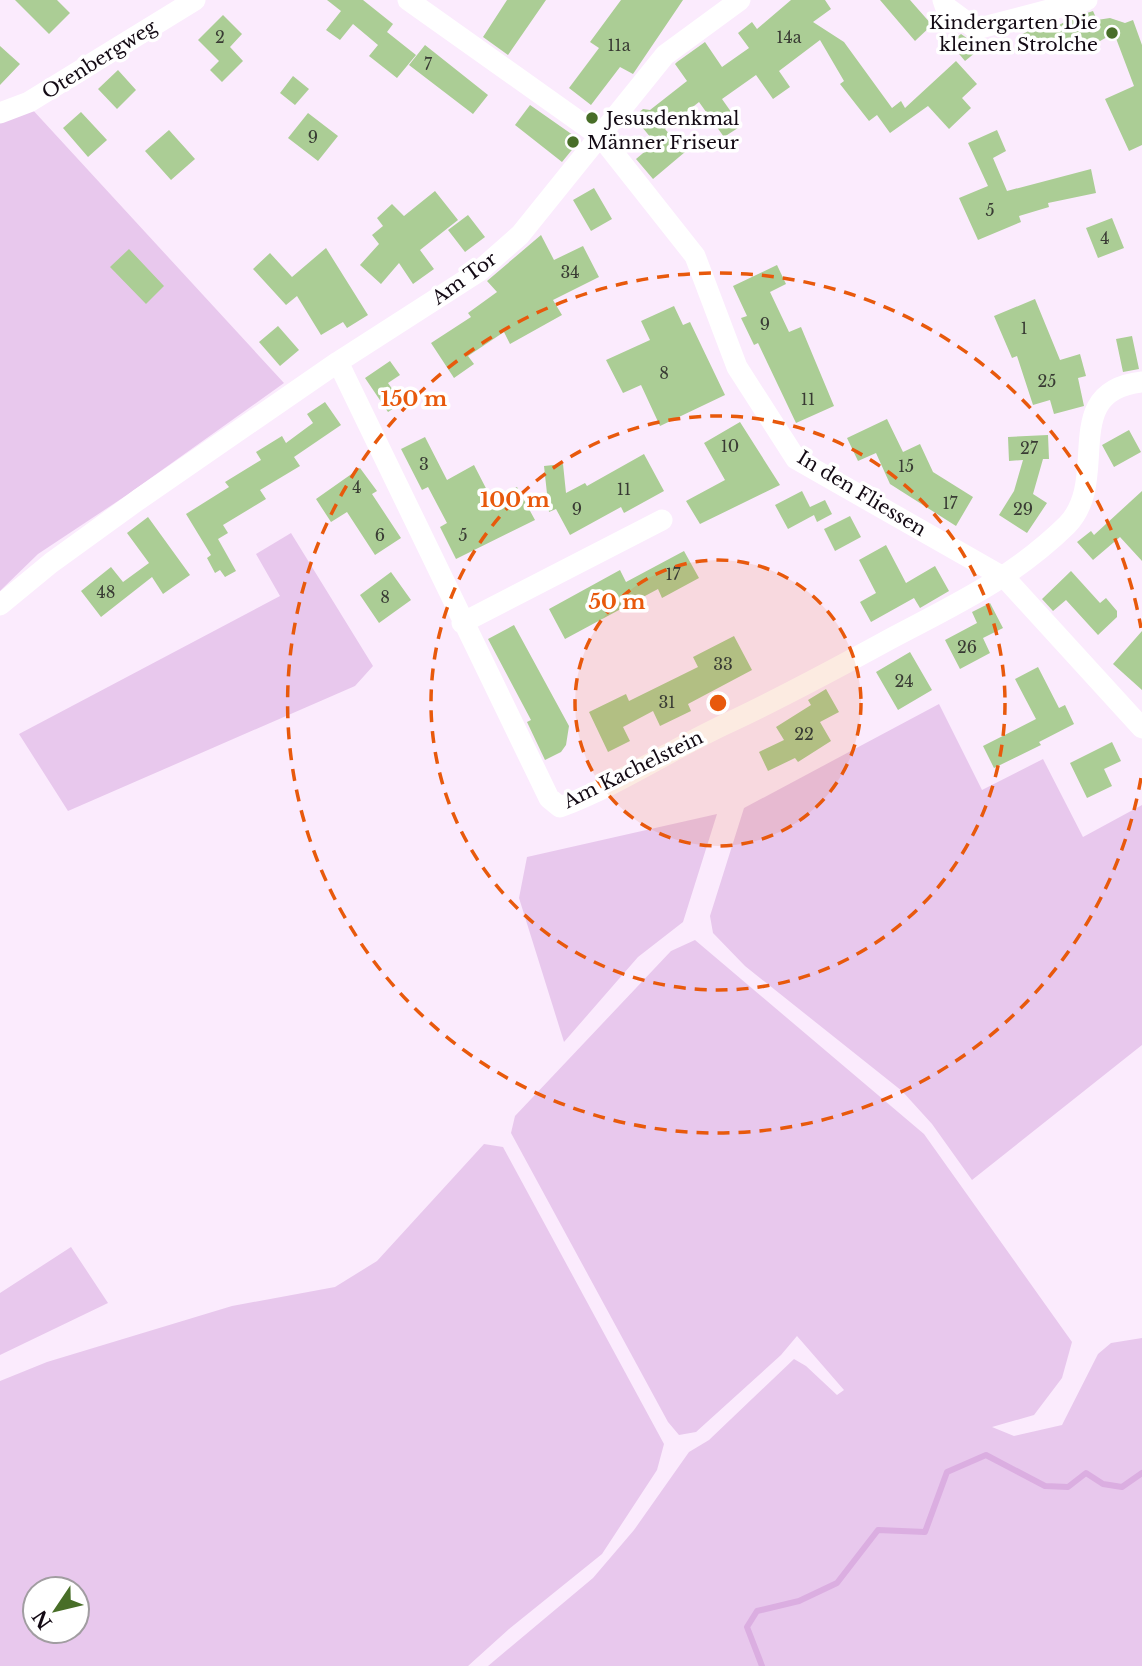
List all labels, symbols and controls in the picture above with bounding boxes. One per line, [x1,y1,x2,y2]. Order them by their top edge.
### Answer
place label: Kindergarten Die kleinen Strolche [929,11,1098,56]
street label: Otenbergweg [38,15,161,104]
marker: Kindergarten Die kleinen Strolche [1104,25,1120,41]
house number: 2 [215,27,225,47]
house number: 14a [776,27,802,47]
house number: 11a [607,35,631,55]
house number: 7 [424,54,433,74]
place label: Jesusdenkmal [603,107,739,130]
marker: Jesusdenkmal [584,110,600,126]
house number: 9 [308,127,318,147]
place label: Männer Friseur [587,131,739,154]
marker: Männer Friseur [565,134,581,150]
house number: 5 [985,200,995,220]
house number: 4 [1100,228,1110,248]
street label: Am Tor [427,247,501,310]
house number: 34 [560,262,580,282]
house number: 9 [760,314,770,334]
house number: 1 [1020,318,1028,338]
house number: 8 [659,363,669,383]
house number: 25 [1038,371,1056,391]
text: 150 m [381,386,447,412]
house number: 11 [801,389,815,409]
house number: 10 [721,436,739,456]
house number: 27 [1020,438,1039,458]
street label: In den Fliessen [793,446,930,541]
house number: 3 [419,454,429,474]
house number: 15 [898,456,914,476]
house number: 4 [352,477,362,497]
house number: 11 [617,479,631,499]
text: 100 m [480,487,550,513]
house number: 17 [942,493,959,513]
house number: 9 [572,499,582,519]
house number: 29 [1013,499,1033,519]
house number: 6 [375,525,385,545]
house number: 5 [458,525,468,545]
house number: 17 [665,564,682,584]
house number: 48 [96,582,116,602]
house number: 8 [380,587,390,607]
text: 50 m [588,589,646,615]
house number: 26 [957,637,977,657]
house number: 33 [713,654,733,674]
house number: 24 [894,671,914,691]
centre of rings [706,691,730,715]
house number: 31 [659,692,676,712]
house number: 22 [794,724,814,744]
street label: Am Kachelstein [559,726,707,814]
north arrow [21,1575,91,1645]
text: N [28,1605,57,1633]

